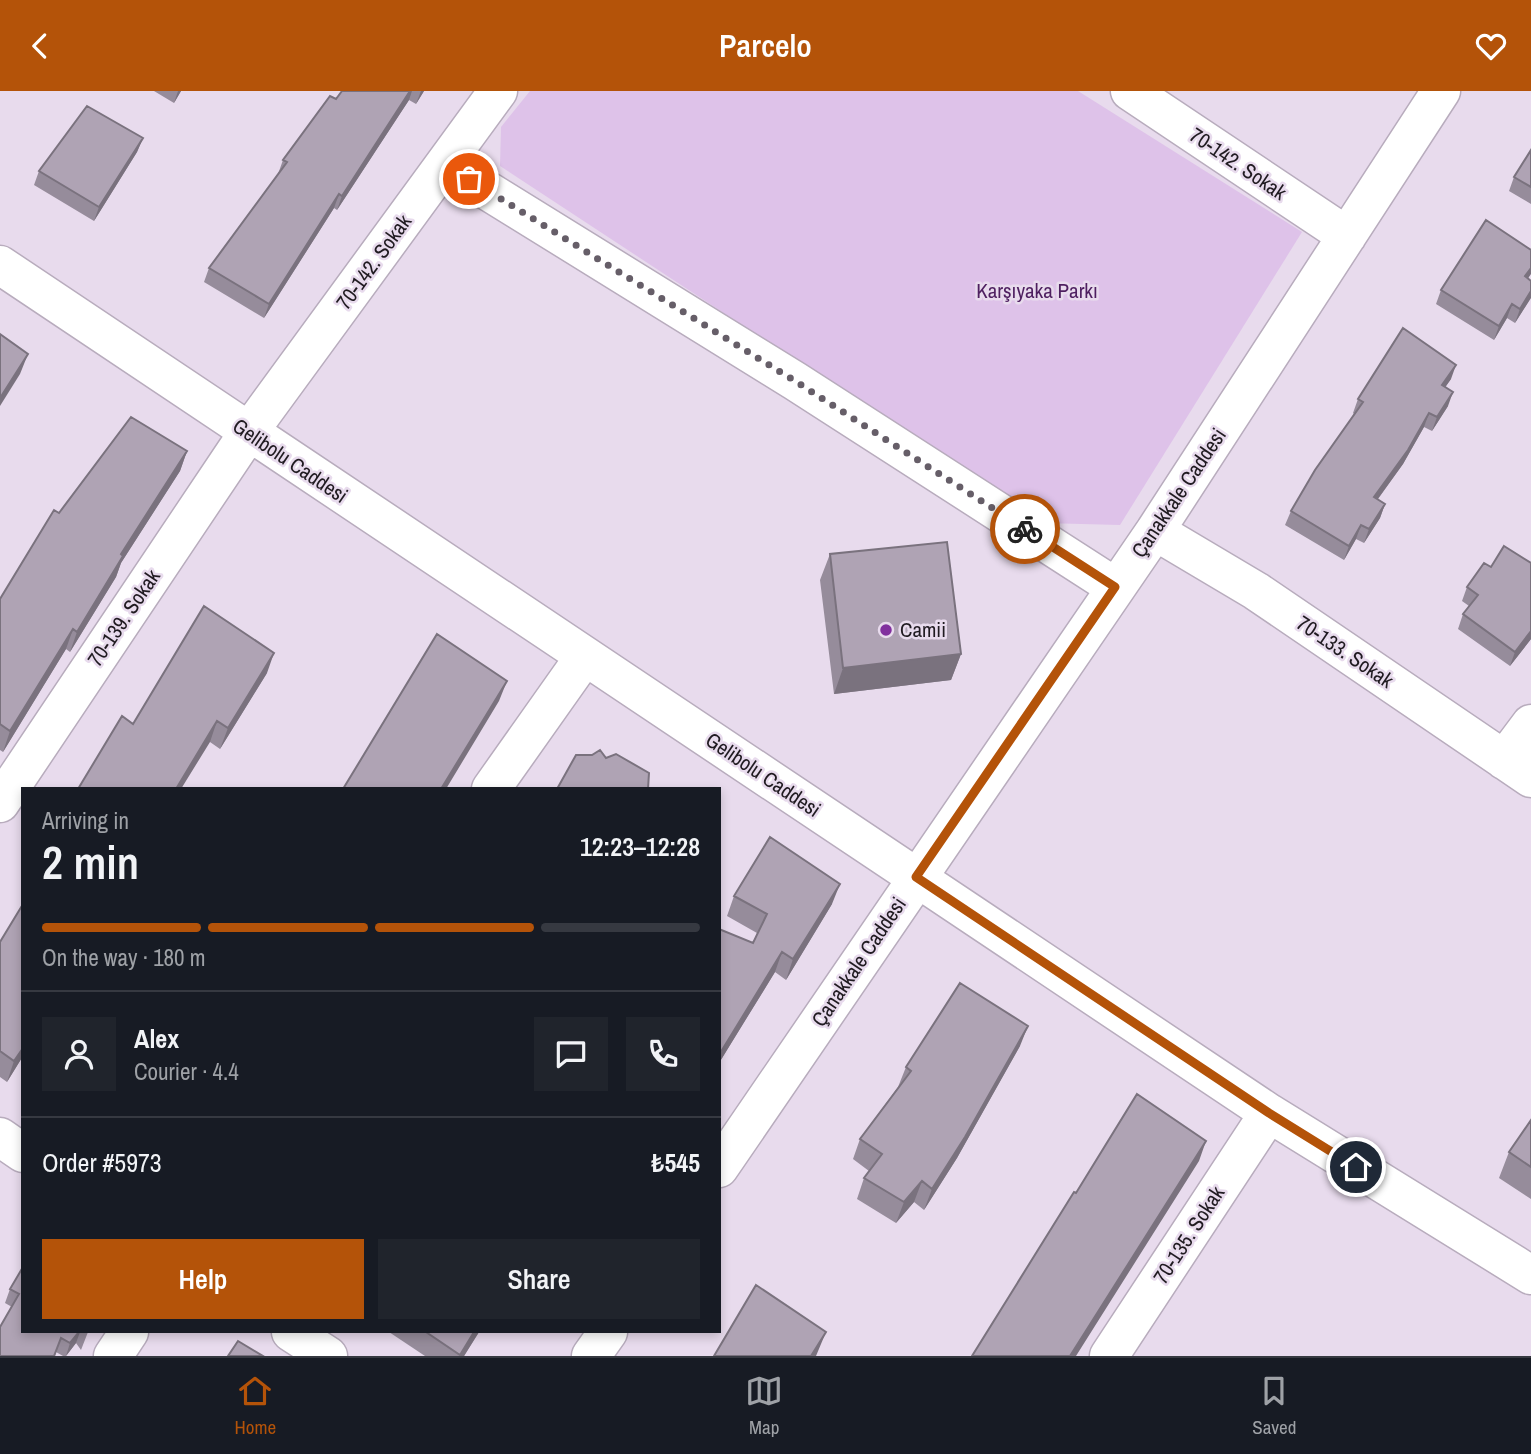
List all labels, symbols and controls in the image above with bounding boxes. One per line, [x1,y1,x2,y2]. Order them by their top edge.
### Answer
text: Parcelo [719,24,812,67]
icon: back [21,27,59,65]
icon: heart [1472,27,1510,65]
street label: 70-142. Sokak [1184,121,1293,207]
pin [439,149,499,209]
icon: bag [450,160,488,198]
street label: 70-142. Sokak [329,208,418,315]
park label: Karşıyaka Parkı [976,276,1098,305]
street label: Gelibolu Caddesi [227,411,354,510]
street label: Çanakkale Caddesi [1125,422,1233,563]
courier [990,494,1060,564]
icon: bike [1006,510,1044,548]
street label: 70-139. Sokak [81,563,167,672]
street label: 70-133. Sokak [1291,609,1400,695]
place label: Camii [900,615,946,644]
marker: Camii [878,622,894,638]
street label: Gelibolu Caddesi [700,725,827,824]
text: Arriving in [42,805,129,836]
text: 12:23–12:28 [580,829,700,864]
text: 2 min [42,831,139,893]
street label: Çanakkale Caddesi [805,891,913,1032]
text: On the way · 180 m [42,942,206,973]
button: person [42,1017,116,1091]
button: chat [534,1017,608,1091]
button: phone [626,1017,700,1091]
text: Alex [134,1021,179,1056]
text: Courier · 4.4 [134,1056,239,1087]
pin [1326,1137,1386,1197]
text: Order #5973 [42,1145,162,1180]
text: ₺545 [651,1145,700,1180]
icon: home [1337,1148,1375,1186]
street label: 70-135. Sokak [1146,1180,1231,1289]
button: Help [42,1239,364,1319]
button: Share [378,1239,700,1319]
tab: Home [235,1372,276,1440]
tab: Map [745,1372,783,1440]
tab: Saved [1252,1372,1296,1440]

